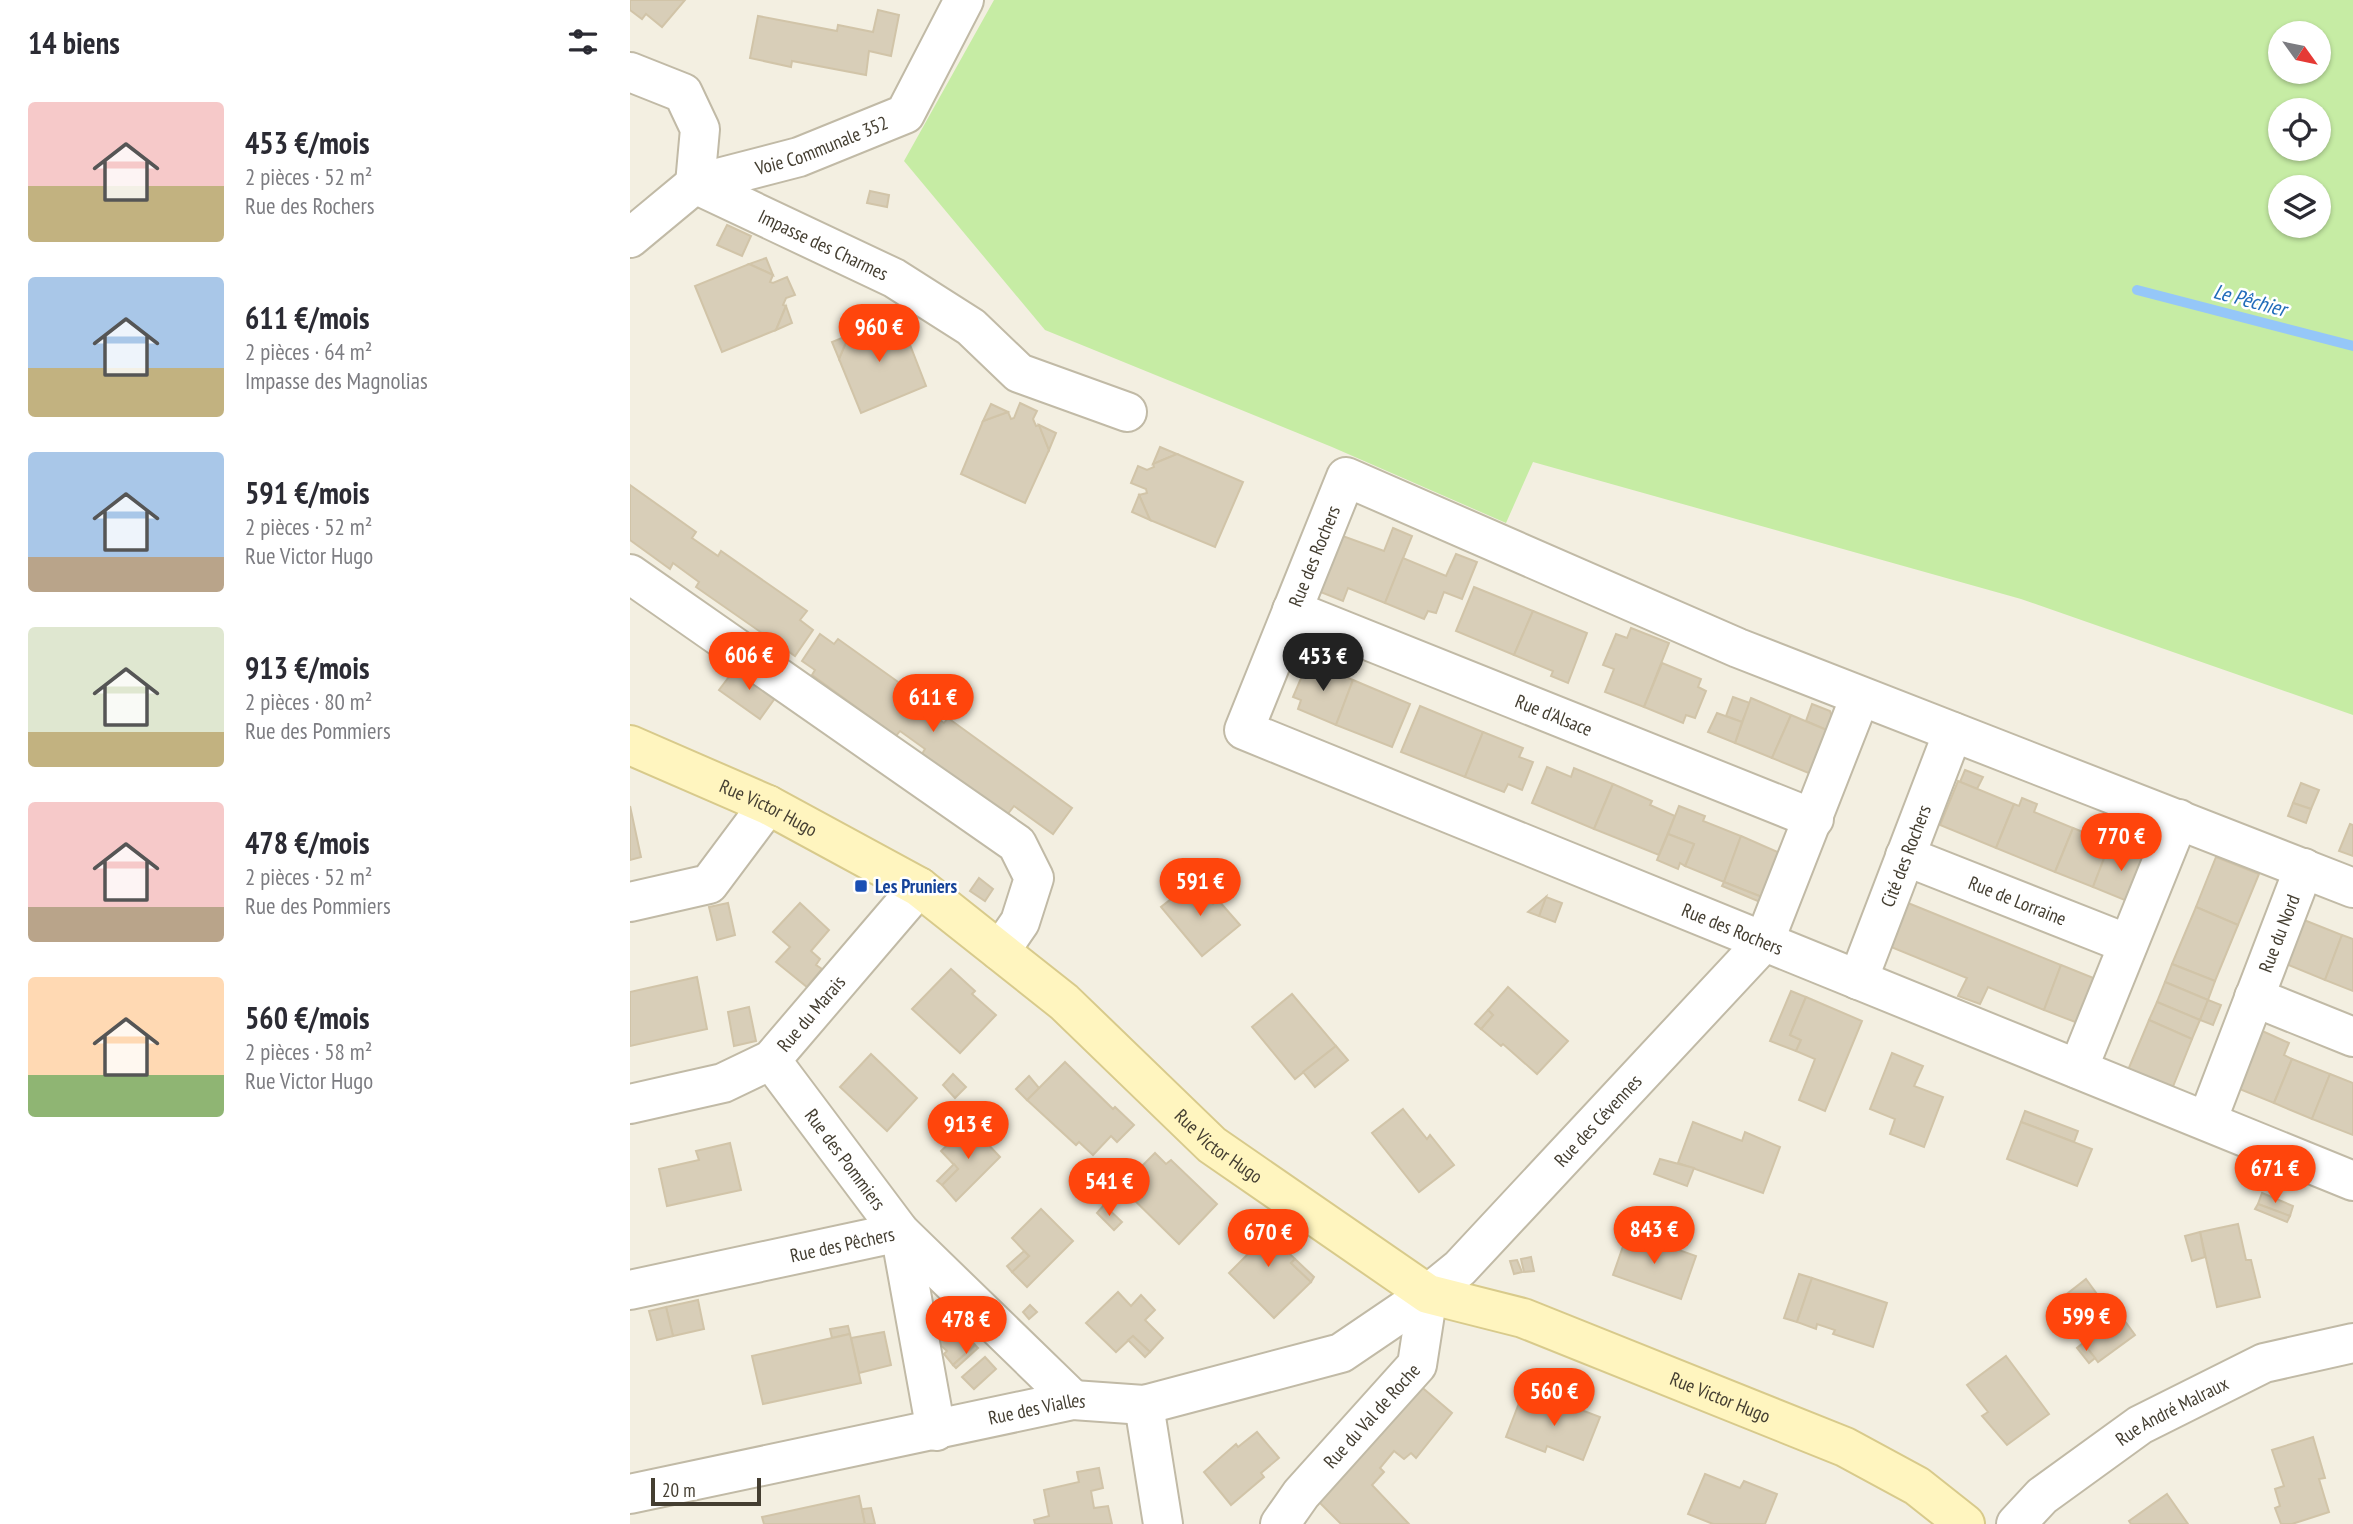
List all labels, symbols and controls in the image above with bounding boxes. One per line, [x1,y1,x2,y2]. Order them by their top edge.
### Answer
north arrow [2268,21,2331,84]
map controls [2268,21,2331,238]
text: 14 biens [28,23,120,62]
icon: filters [564,23,602,61]
button: locate [2268,98,2331,161]
street label: Voie Communale 352 [752,110,891,180]
text: 453 €/mois [245,123,369,162]
icon: home [84,130,168,214]
text: 2 pièces · 52 m² [245,162,372,191]
button: layers [2268,175,2331,238]
text: Rue des Rochers [245,191,374,220]
street label: Impasse des Charmes [755,204,892,286]
water label: Le Pêchier [2211,277,2292,323]
text: 611 €/mois [245,298,369,337]
pin: 960 € [830,304,928,364]
icon: home [84,305,168,389]
text: 960 € [855,312,903,341]
text: 2 pièces · 64 m² [245,337,372,366]
text: Impasse des Magnolias [245,366,428,395]
text: 591 €/mois [245,473,369,512]
icon: home [84,480,168,564]
street label: Rue des Rochers [1283,502,1345,610]
text: 2 pièces · 52 m² [245,512,372,541]
text: Rue Victor Hugo [245,541,373,570]
pin: 606 € [700,632,798,692]
pin: 453 € [1274,634,1372,693]
text: 606 € [725,640,773,669]
text: 453 € [1299,641,1347,670]
text: 913 €/mois [245,648,369,687]
icon: home [84,655,168,739]
pin: 611 € [884,674,982,734]
text: 611 € [909,682,957,711]
text: 2 pièces · 80 m² [245,687,372,716]
street label: Rue d'Alsace [1512,689,1596,741]
text: Rue des Pommiers [245,716,391,745]
street label: Rue Victor Hugo [716,773,822,842]
street label: Cité des Rochers [1875,801,1936,910]
pin: 770 € [2072,814,2170,873]
text: 770 € [2097,821,2145,850]
text: 478 €/mois [245,823,369,862]
icon: home [84,830,168,914]
pin: 591 € [1151,858,1249,918]
text: 2 pièces · 52 m² [245,862,372,891]
text: 591 € [1176,866,1224,895]
street label: Rue de Lorraine [1965,870,2070,931]
place label: Les Pruniers [875,874,957,898]
marker: Les Pruniers [853,878,869,894]
text: Rue des Pommiers [245,891,391,920]
street label: Rue du Nord [2253,891,2305,976]
street label: Rue des Rochers [1678,897,1787,960]
street label: Rue du Marais [772,970,850,1056]
text: 560 €/mois [245,998,369,1037]
icon: home [84,1005,168,1089]
text: 2 pièces · 58 m² [245,1037,372,1066]
text: Rue Victor Hugo [245,1066,373,1095]
street label: Rue des Cévennes [1549,1069,1647,1172]
pin: 913 € [919,1102,1017,1161]
street label: Rue des Pommiers [800,1104,891,1215]
street label: Rue Victor Hugo [1170,1104,1267,1188]
text: 913 € [944,1109,992,1138]
pin: 671 € [2226,1146,2324,1205]
text: 671 € [2251,1153,2299,1182]
pin: 541 € [1060,1158,1158,1218]
text: 541 € [1085,1166,1133,1195]
pin: 843 € [1605,1206,1703,1266]
pin: 670 € [1219,1210,1317,1269]
text: 843 € [1630,1214,1678,1243]
text: 670 € [1244,1217,1292,1246]
street label: Rue des Pêchers [788,1222,897,1267]
pin: 599 € [2037,1294,2135,1353]
pin: 478 € [917,1296,1015,1356]
text: 599 € [2062,1301,2110,1330]
text: 478 € [942,1304,990,1333]
street label: Rue du Val de Roche [1318,1358,1425,1473]
street label: Rue Victor Hugo [1667,1366,1774,1428]
pin: 560 € [1505,1368,1603,1428]
street label: Rue André Malraux [2111,1371,2232,1451]
text: 560 € [1530,1376,1578,1405]
street label: Rue des Vialles [986,1388,1086,1430]
scale bar [651,1475,761,1507]
text: 20 m [662,1478,696,1502]

